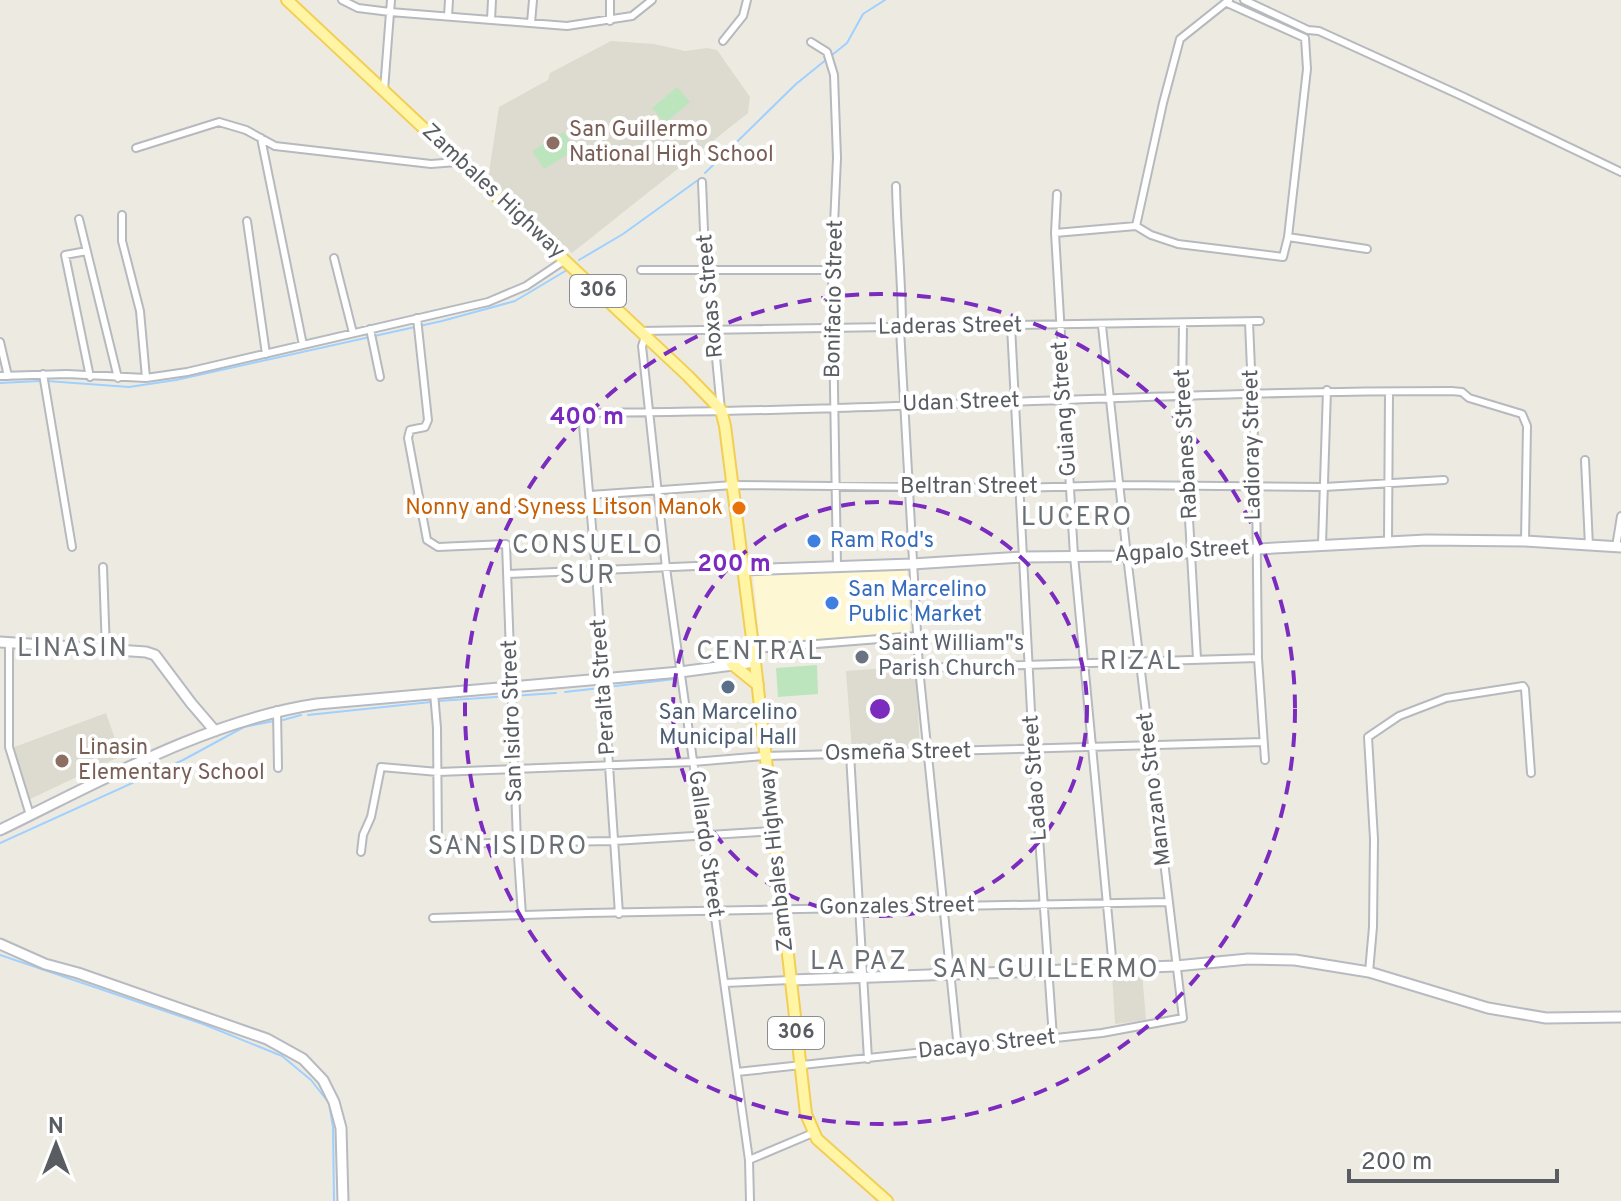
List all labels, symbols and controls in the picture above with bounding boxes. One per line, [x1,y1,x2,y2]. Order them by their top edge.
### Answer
place label: San Guillermo National High School [569,117,774,169]
street label: Zambales Highway [416,119,570,265]
marker: San Guillermo National High School [544,134,562,152]
street label: Bonifacio Street [820,220,850,378]
street label: Roxas Street [692,233,730,359]
road number: 306 [570,275,626,307]
street label: Laderas Street [878,312,1022,342]
street label: Guiang Street [1047,340,1083,478]
street label: Rabanes Street [1170,368,1204,520]
street label: Ladioray Street [1238,369,1268,521]
street label: Udan Street [902,387,1020,419]
text: 400 m [550,403,624,433]
street label: Beltran Street [900,474,1038,501]
place label: Nonny and Syness Litson Manok [405,495,723,522]
marker: Nonny and Syness Litson Manok [730,499,748,517]
district label: LUCERO [1021,502,1133,535]
place label: Ram Rod's [830,528,934,555]
district label: CONSUELO SUR [512,530,664,593]
marker: Ram Rod's [805,532,823,550]
street label: Agpalo Street [1114,535,1250,569]
text: 200 m [697,550,771,580]
place label: San Marcelino Public Market [848,577,987,629]
marker: San Marcelino Public Market [823,594,841,612]
street label: Peralta Street [586,618,622,756]
place label: Saint William"s Parish Church [878,631,1024,683]
district label: LINASIN [17,633,129,666]
district label: CENTRAL [696,636,824,669]
street label: San Isidro Street [497,639,529,803]
district label: RIZAL [1100,646,1182,679]
marker: Saint William"s Parish Church [853,648,871,666]
marker: San Marcelino Municipal Hall [719,678,737,696]
centre of rings [866,695,894,723]
place label: San Marcelino Municipal Hall [659,700,797,752]
street label: Manzano Street [1132,710,1178,868]
street label: Ladao Street [1018,714,1054,842]
place label: Linasin Elementary School [78,735,265,787]
street label: Osmeña Street [825,738,971,768]
marker: Linasin Elementary School [53,752,71,770]
street label: Zambales Highway [754,765,800,953]
street label: Gallardo Street [681,769,729,919]
district label: SAN ISIDRO [428,831,588,864]
street label: Gonzales Street [819,892,975,922]
district label: LA PAZ [810,946,908,979]
district label: SAN GUILLERMO [932,954,1160,987]
road number: 306 [768,1017,824,1049]
street label: Dacayo Street [917,1024,1057,1066]
north arrow [16,1105,96,1185]
text: N [48,1114,64,1141]
scale bar [1349,1133,1557,1183]
text: 200 m [1361,1148,1432,1178]

